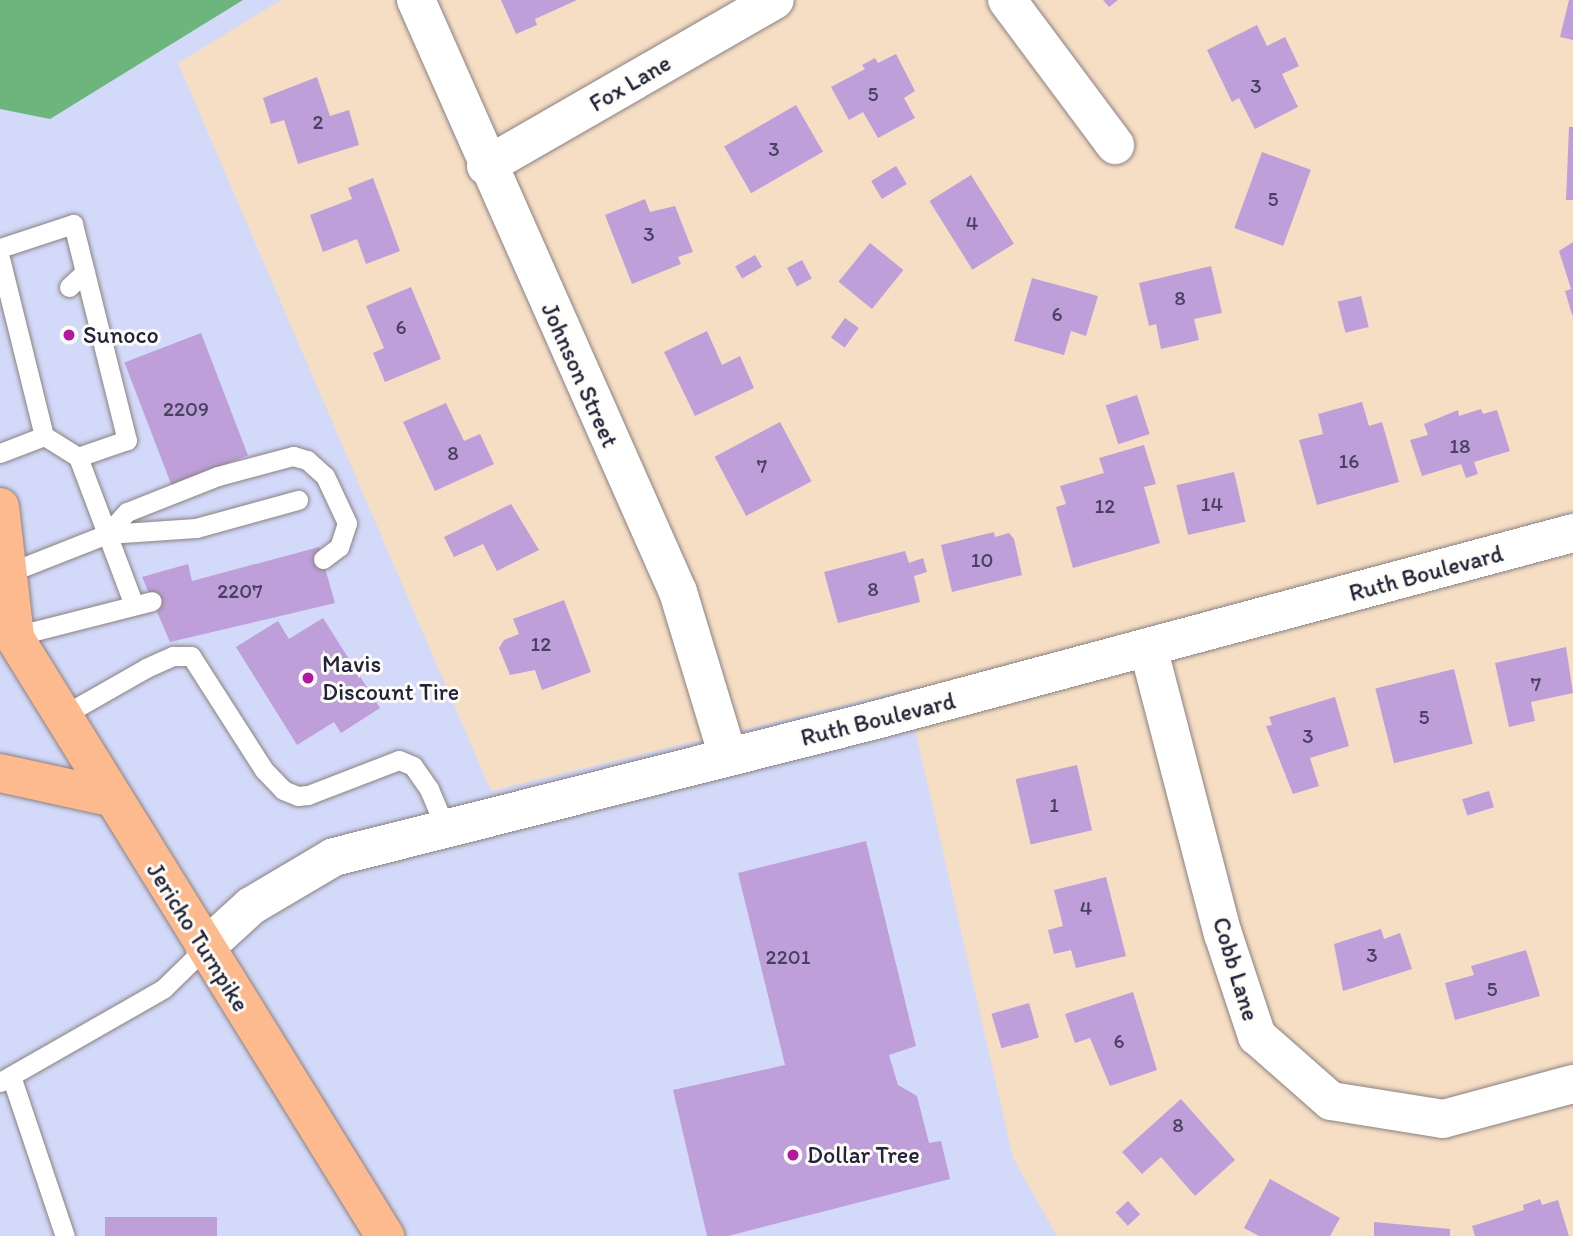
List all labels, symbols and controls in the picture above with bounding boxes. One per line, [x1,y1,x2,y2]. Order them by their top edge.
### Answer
street label: Fox Lane [584,48,676,118]
house number: 3 [1250,73,1262,99]
house number: 5 [867,81,879,107]
house number: 2 [312,109,324,135]
house number: 3 [768,136,780,162]
house number: 5 [1267,186,1279,212]
house number: 4 [966,210,978,236]
house number: 3 [643,221,655,247]
house number: 8 [1174,285,1186,311]
street label: Johnson Street [535,299,625,451]
house number: 6 [1051,301,1063,327]
house number: 6 [395,314,407,340]
place label: Sunoco [83,321,159,349]
marker: Sunoco [61,327,77,343]
house number: 2209 [163,396,209,422]
house number: 18 [1449,433,1471,459]
house number: 8 [447,440,459,466]
house number: 16 [1339,448,1359,474]
house number: 7 [757,453,767,479]
house number: 14 [1201,491,1223,517]
house number: 12 [1095,493,1115,519]
street label: Ruth Boulevard [1345,538,1507,608]
house number: 10 [971,547,993,573]
house number: 8 [867,576,879,602]
house number: 2207 [217,578,263,604]
house number: 12 [531,631,551,657]
place label: Mavis Discount Tire [322,650,460,706]
marker: Mavis Discount Tire [300,670,316,686]
house number: 7 [1531,671,1541,697]
street label: Ruth Boulevard [797,686,959,752]
house number: 5 [1418,704,1430,730]
house number: 3 [1302,723,1314,749]
house number: 1 [1049,792,1059,818]
street label: Jericho Turnpike [141,857,255,1017]
house number: 4 [1080,895,1092,921]
street label: Cobb Lane [1206,913,1266,1025]
house number: 3 [1366,942,1378,968]
house number: 2201 [766,944,810,970]
house number: 5 [1486,976,1498,1002]
house number: 6 [1113,1028,1125,1054]
house number: 8 [1172,1112,1184,1138]
place label: Dollar Tree [807,1141,920,1169]
marker: Dollar Tree [785,1147,801,1163]

